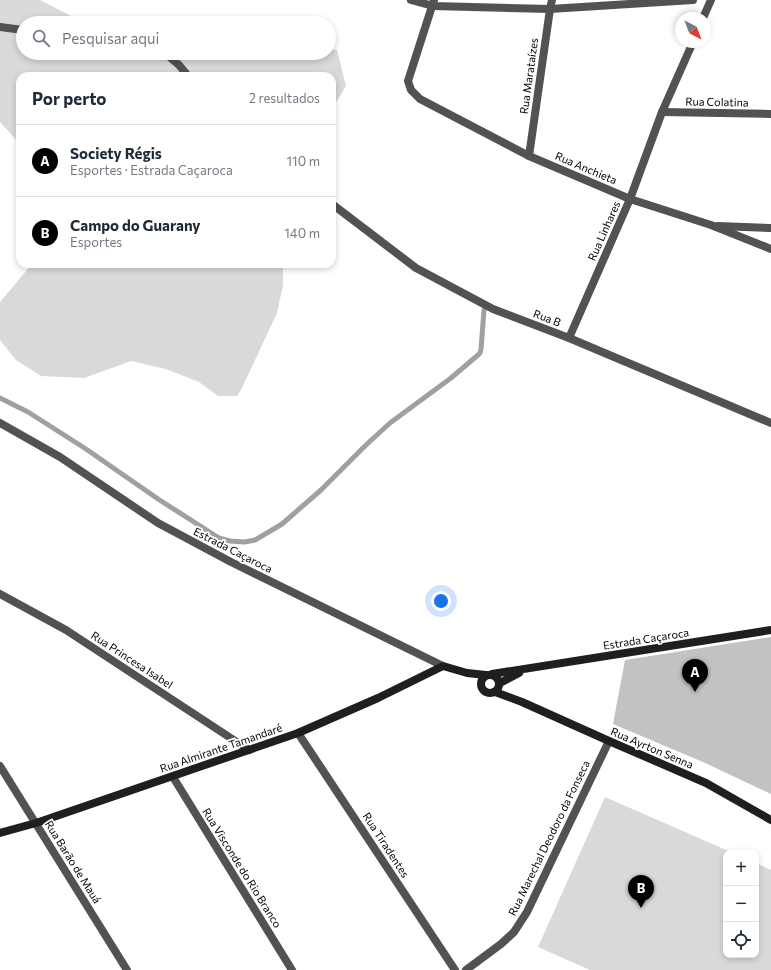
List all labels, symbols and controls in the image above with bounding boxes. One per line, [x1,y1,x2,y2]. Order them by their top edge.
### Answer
north arrow [675,12,711,48]
search box [16,16,336,60]
icon: search [30,27,52,49]
text: Pesquisar aqui [62,29,159,47]
street label: Rua Marataízes [517,37,540,115]
text: Por perto [32,88,107,109]
text: 2 resultados [249,90,320,106]
street label: Rua Colatina [685,94,749,109]
text: Society Régis [70,144,162,162]
street label: Rua Anchieta [553,149,619,186]
text: A [40,153,50,169]
text: 110 m [287,153,320,169]
text: Esportes · Estrada Caçaroca [70,162,233,178]
street label: Rua Linhares [585,199,622,263]
text: Campo do Guarany [70,216,201,234]
text: B [41,225,49,241]
text: 140 m [284,225,320,241]
text: Esportes [70,234,122,250]
street label: Rua B [532,306,563,329]
street label: Estrada Caçaroca [192,524,275,575]
your location [431,591,451,611]
street label: Estrada Caçaroca [602,625,690,652]
street label: Rua Princesa Isabel [89,628,176,691]
pin: A [682,659,708,692]
street label: Rua Almirante Tamandaré [158,720,284,775]
street label: Rua Ayrton Senna [609,724,696,771]
street label: Rua Marechal Deodoro da Fonseca [505,758,592,918]
street label: Rua Visconde do Rio Branco [200,806,285,930]
street label: Rua Tiradentes [361,810,412,880]
street label: Rua Barão de Mauá [43,818,104,906]
map controls [723,850,759,958]
button: + [723,850,759,886]
pin: B [628,875,654,908]
button: − [723,886,759,922]
button: locate [723,922,759,958]

